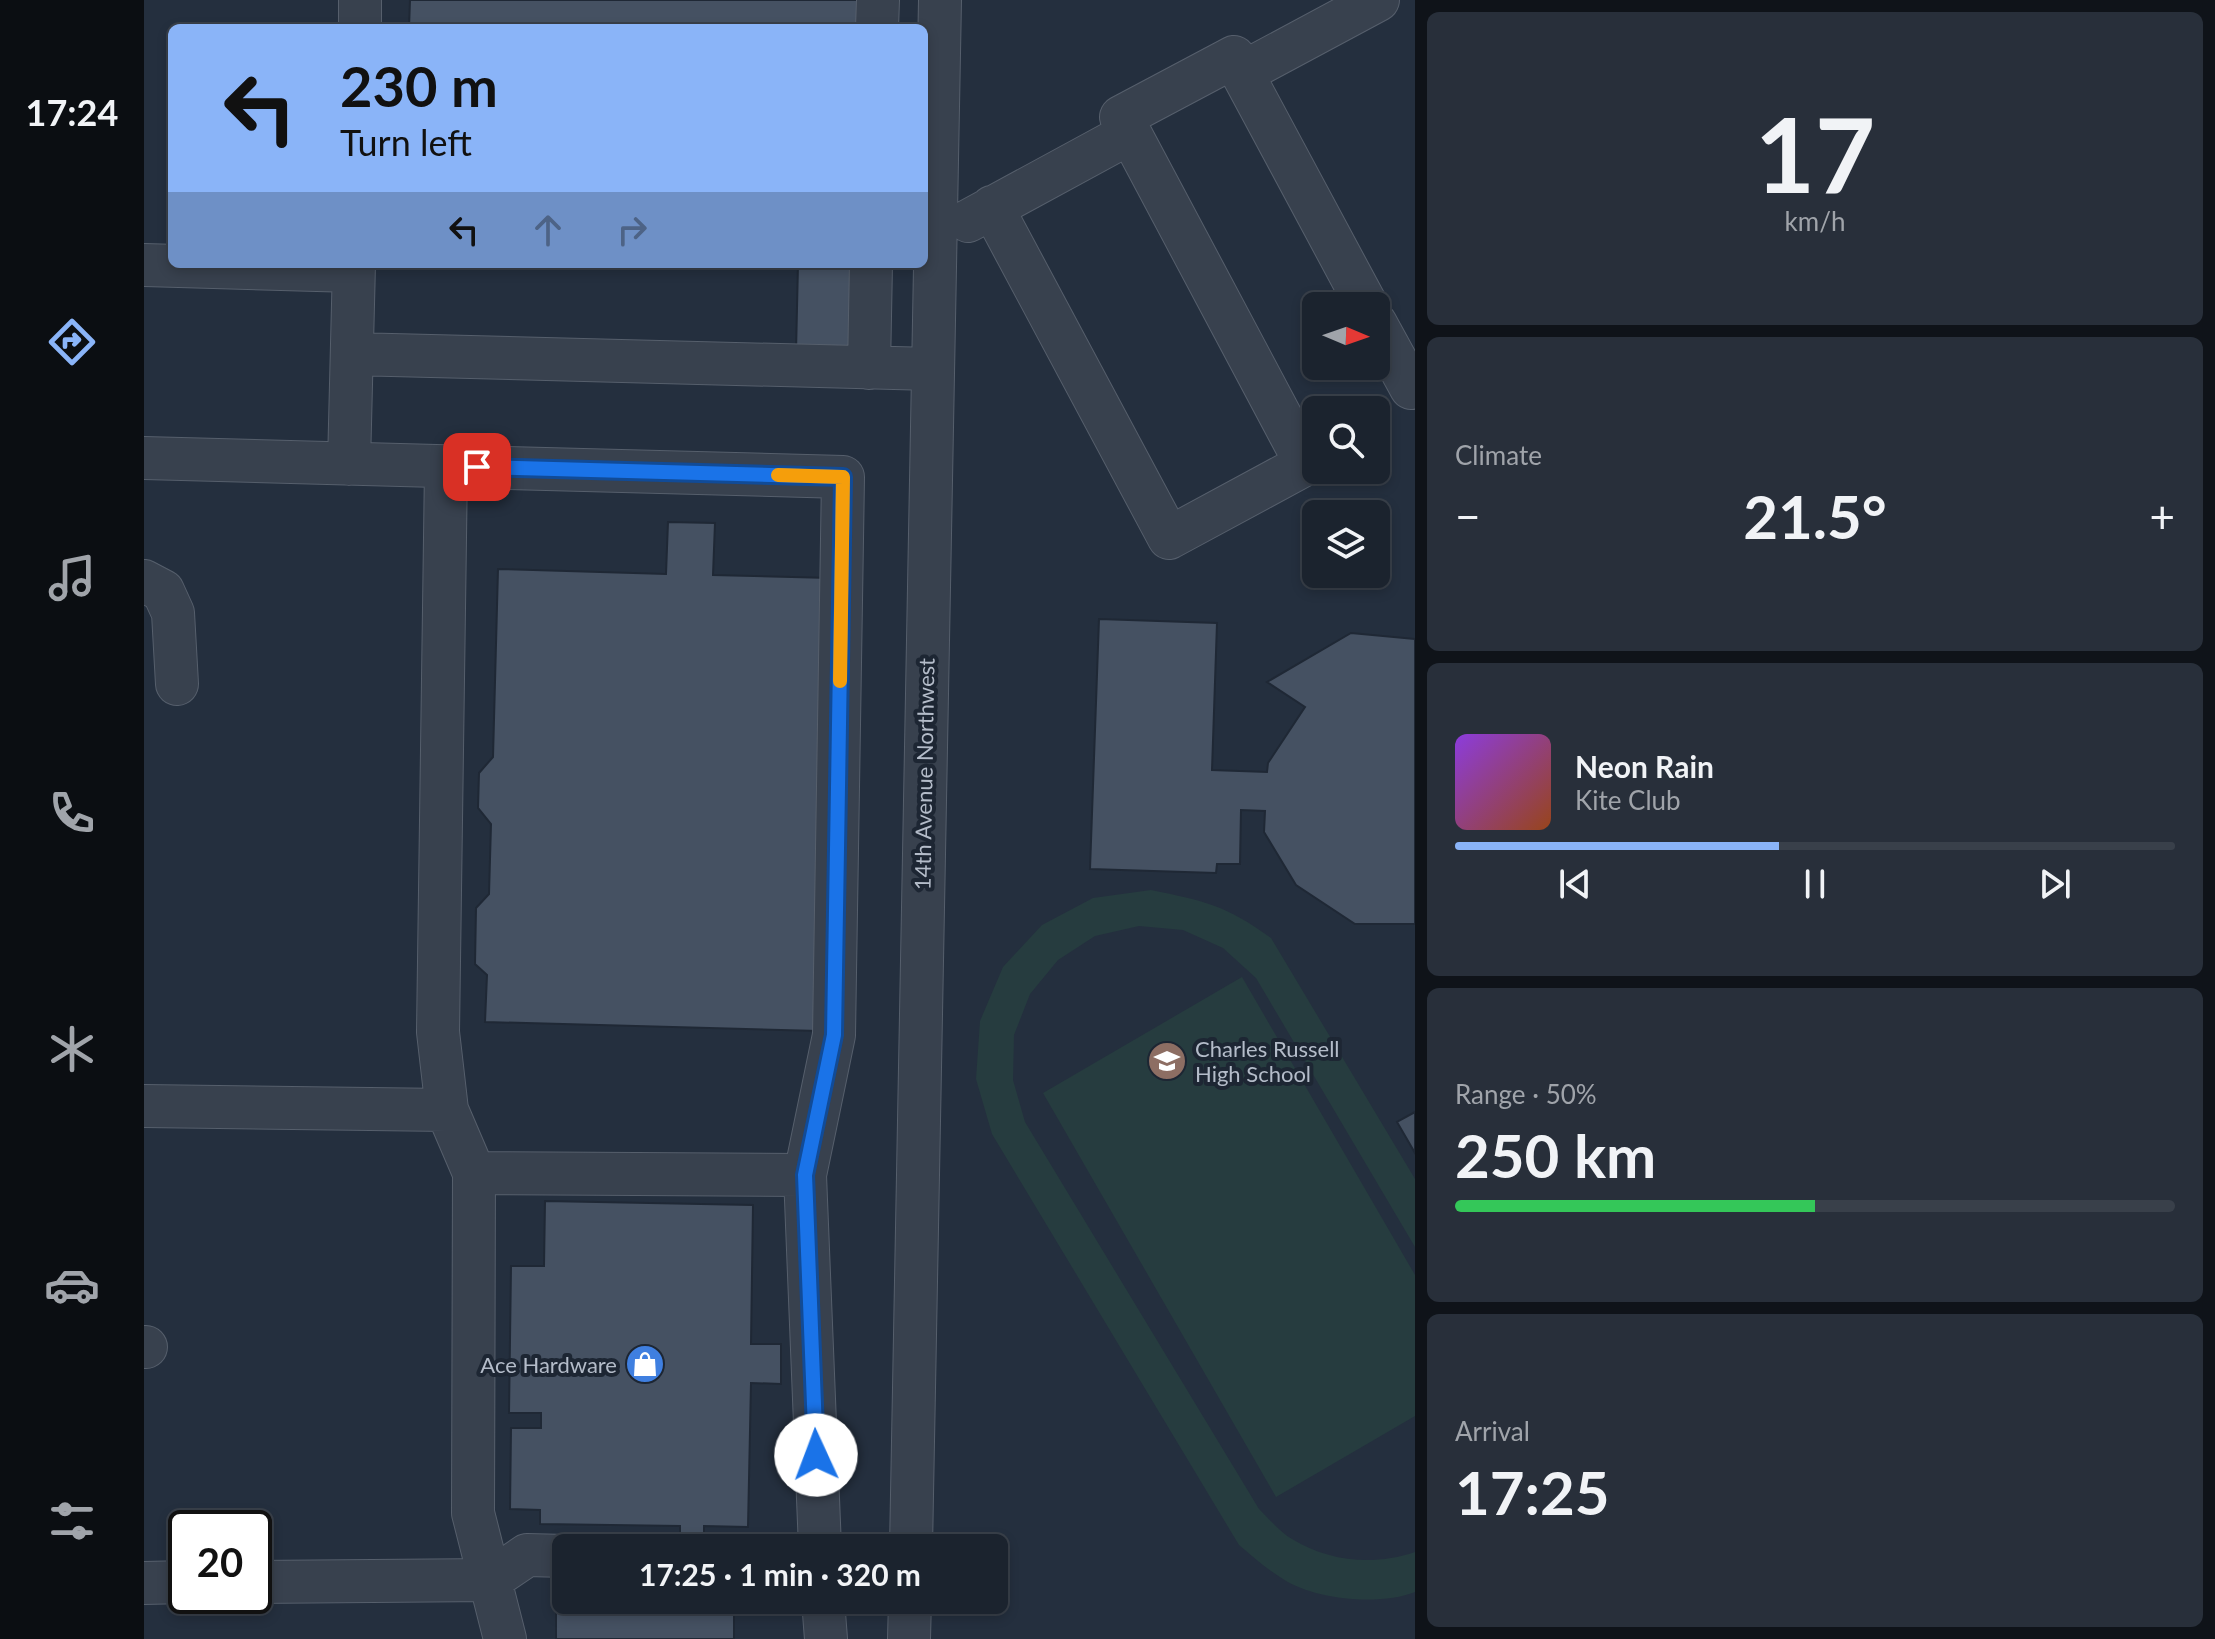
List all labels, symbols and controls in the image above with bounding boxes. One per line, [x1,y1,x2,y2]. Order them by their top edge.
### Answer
text: 230 m [340,52,498,119]
icon: left [208,56,312,160]
text: 17:24 [26,90,118,134]
text: 17 [1755,90,1875,215]
text: Turn left [340,120,472,164]
text: km/h [1785,205,1845,237]
icon: left [442,208,486,252]
icon: ahead [526,208,570,252]
icon: right [610,208,654,252]
north arrow [1302,292,1390,380]
map controls [1302,292,1390,588]
icon: directions [44,314,100,370]
button: search [1302,396,1390,484]
pin [443,433,511,501]
text: Climate [1455,439,1542,471]
icon: arrive [455,445,499,489]
text: 21.5° [1743,480,1887,552]
text: − [1455,490,1481,542]
text: + [2149,490,2175,542]
button: layers [1302,500,1390,588]
icon: music [44,550,100,606]
street label: 14th Avenue Northwest [908,658,940,890]
text: Neon Rain [1575,748,1714,784]
text: Kite Club [1575,784,1681,816]
icon: phone [44,785,100,841]
icon: previous [1553,862,1597,906]
icon: pause [1793,862,1837,906]
icon: next [2033,862,2077,906]
icon: climate [44,1021,100,1077]
place label: Charles Russell High School [1195,1035,1340,1087]
school or university icon: Charles Russell High School [1146,1040,1188,1082]
text: Range · 50% [1455,1078,1597,1110]
text: 250 km [1455,1119,1656,1191]
icon: car [44,1257,100,1313]
shop icon: Ace Hardware [624,1343,666,1385]
place label: Ace Hardware [480,1351,617,1378]
position arrow [774,1413,858,1497]
text: Arrival [1455,1415,1530,1447]
text: 17:25 [1455,1456,1610,1528]
icon: filters [44,1493,100,1549]
speed limit sign: 20 [168,1510,272,1614]
text: 17:25 · 1 min · 320 m [639,1556,921,1592]

